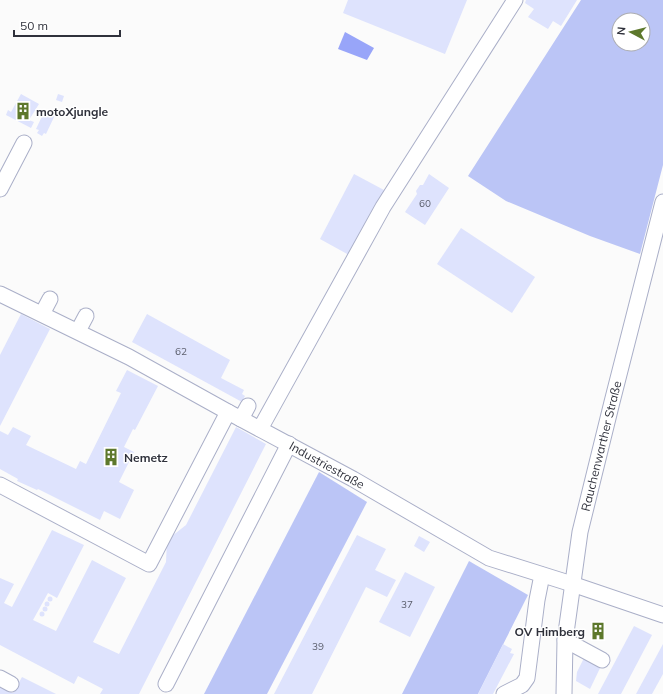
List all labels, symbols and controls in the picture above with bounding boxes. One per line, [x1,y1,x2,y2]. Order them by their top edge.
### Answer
scale bar [14,12,120,38]
north arrow [611,12,651,52]
text: 50 m [20,18,48,33]
text: N [614,26,629,36]
building icon: motoXjungle [13,101,33,121]
place label: motoXjungle [36,104,109,119]
house number: 60 [419,197,431,210]
house number: 62 [175,345,187,358]
street label: Rauchenwarther Straße [578,379,624,513]
street label: Industriestraße [287,438,367,492]
building icon: Nemetz [101,447,121,467]
place label: Nemetz [124,450,168,465]
house number: 37 [401,598,413,611]
building icon: OV Himberg [588,621,608,641]
place label: OV Himberg [515,624,585,639]
house number: 39 [312,640,324,653]

